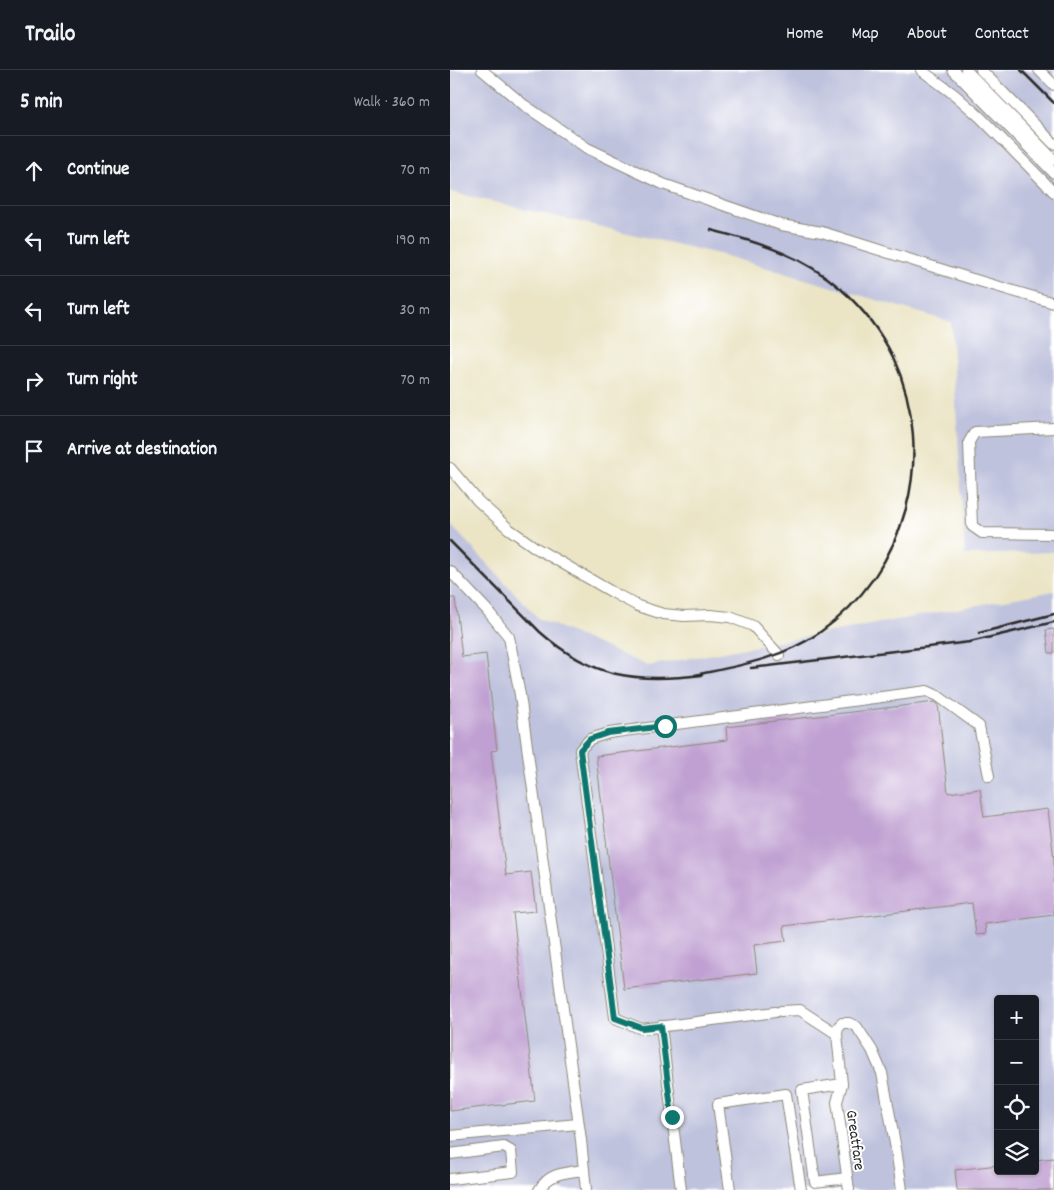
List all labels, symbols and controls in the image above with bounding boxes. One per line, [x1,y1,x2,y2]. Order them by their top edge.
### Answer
text: Trailo [25,18,76,52]
text: Home [786,22,823,47]
text: Map [851,22,879,47]
text: About [907,22,947,47]
text: Contact [975,22,1029,47]
text: 5 min [20,88,63,118]
text: Walk · 360 m [354,91,430,114]
icon: ahead [20,157,48,185]
text: Continue [67,157,129,184]
text: 70 m [400,159,430,182]
icon: left [20,227,48,255]
text: Turn left [67,227,130,254]
text: 190 m [396,229,430,252]
icon: left [20,297,48,325]
text: Turn left [67,297,130,324]
text: 30 m [400,299,430,322]
icon: right [20,367,48,395]
text: Turn right [67,367,138,394]
text: 70 m [400,369,430,392]
icon: arrive [20,437,48,465]
text: Arrive at destination [67,437,217,464]
route start [654,715,677,738]
map controls [994,995,1039,1175]
button: + [994,995,1039,1040]
button: − [994,1040,1039,1085]
button: locate [994,1085,1039,1130]
route end [661,1106,684,1129]
street label: Greatfare [839,1109,870,1172]
button: layers [994,1130,1039,1175]

